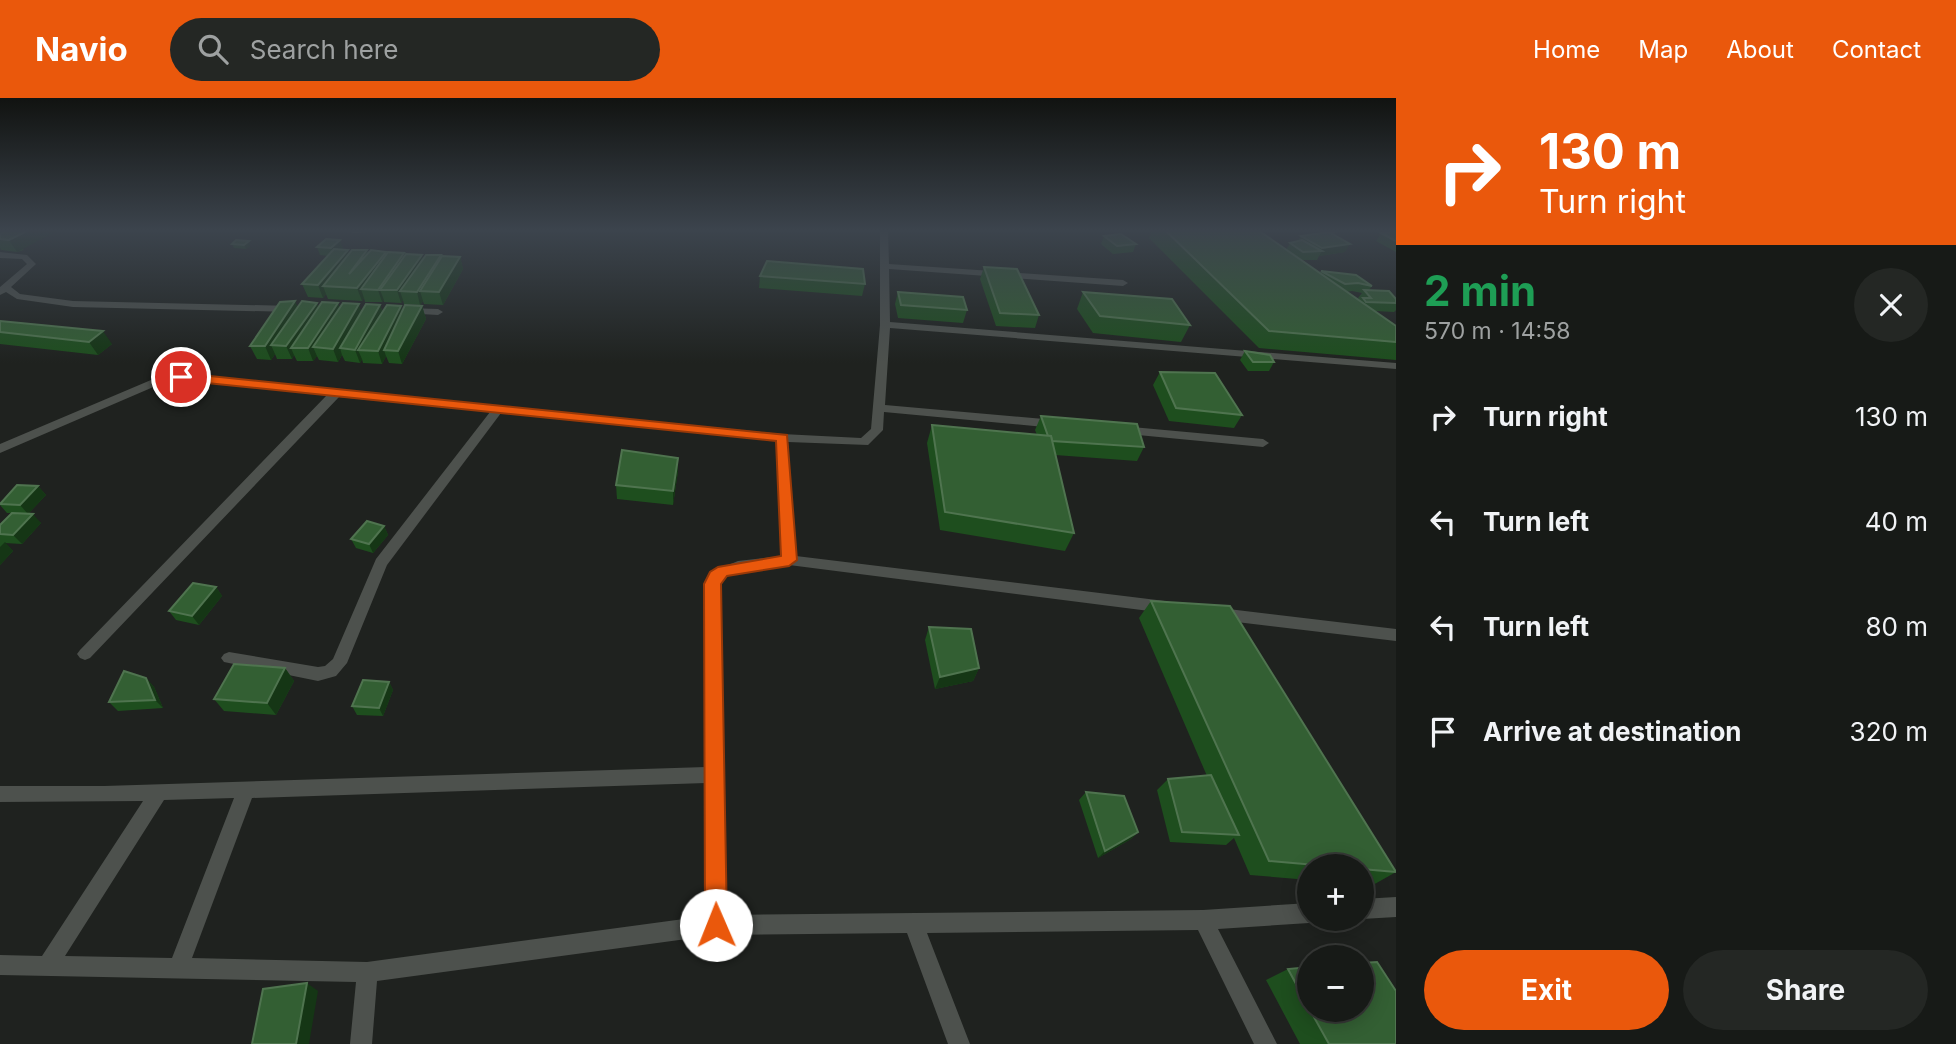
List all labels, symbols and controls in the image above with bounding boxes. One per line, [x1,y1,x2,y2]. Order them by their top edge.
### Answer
search box [170,18,660,81]
text: Navio [35,29,128,69]
icon: search [194,30,232,68]
text: Search here [250,34,398,65]
text: Home [1533,35,1600,64]
text: Map [1638,35,1688,64]
text: About [1726,35,1794,64]
text: Contact [1832,35,1921,64]
text: 130 m [1539,122,1681,181]
icon: right [1424,126,1515,217]
text: Turn right [1539,182,1686,221]
text: 2 min [1424,265,1536,316]
button: close [1854,268,1928,342]
text: 570 m · 14:58 [1424,317,1570,345]
pin [151,347,211,407]
icon: arrive [162,358,200,396]
icon: right [1424,398,1462,436]
text: Turn right [1483,401,1608,432]
text: 130 m [1855,401,1928,432]
icon: left [1424,503,1462,541]
text: Turn left [1483,506,1589,537]
text: 40 m [1865,506,1928,537]
icon: left [1424,608,1462,646]
text: Turn left [1483,611,1589,642]
text: 80 m [1865,611,1928,642]
icon: arrive [1424,713,1462,751]
text: Arrive at destination [1483,716,1742,747]
text: 320 m [1850,716,1928,747]
map controls [1297,854,1374,1022]
button: + [1297,854,1374,931]
position arrow [679,888,753,962]
button: − [1297,945,1374,1022]
button: Exit [1424,950,1669,1030]
button: Share [1683,950,1928,1030]

